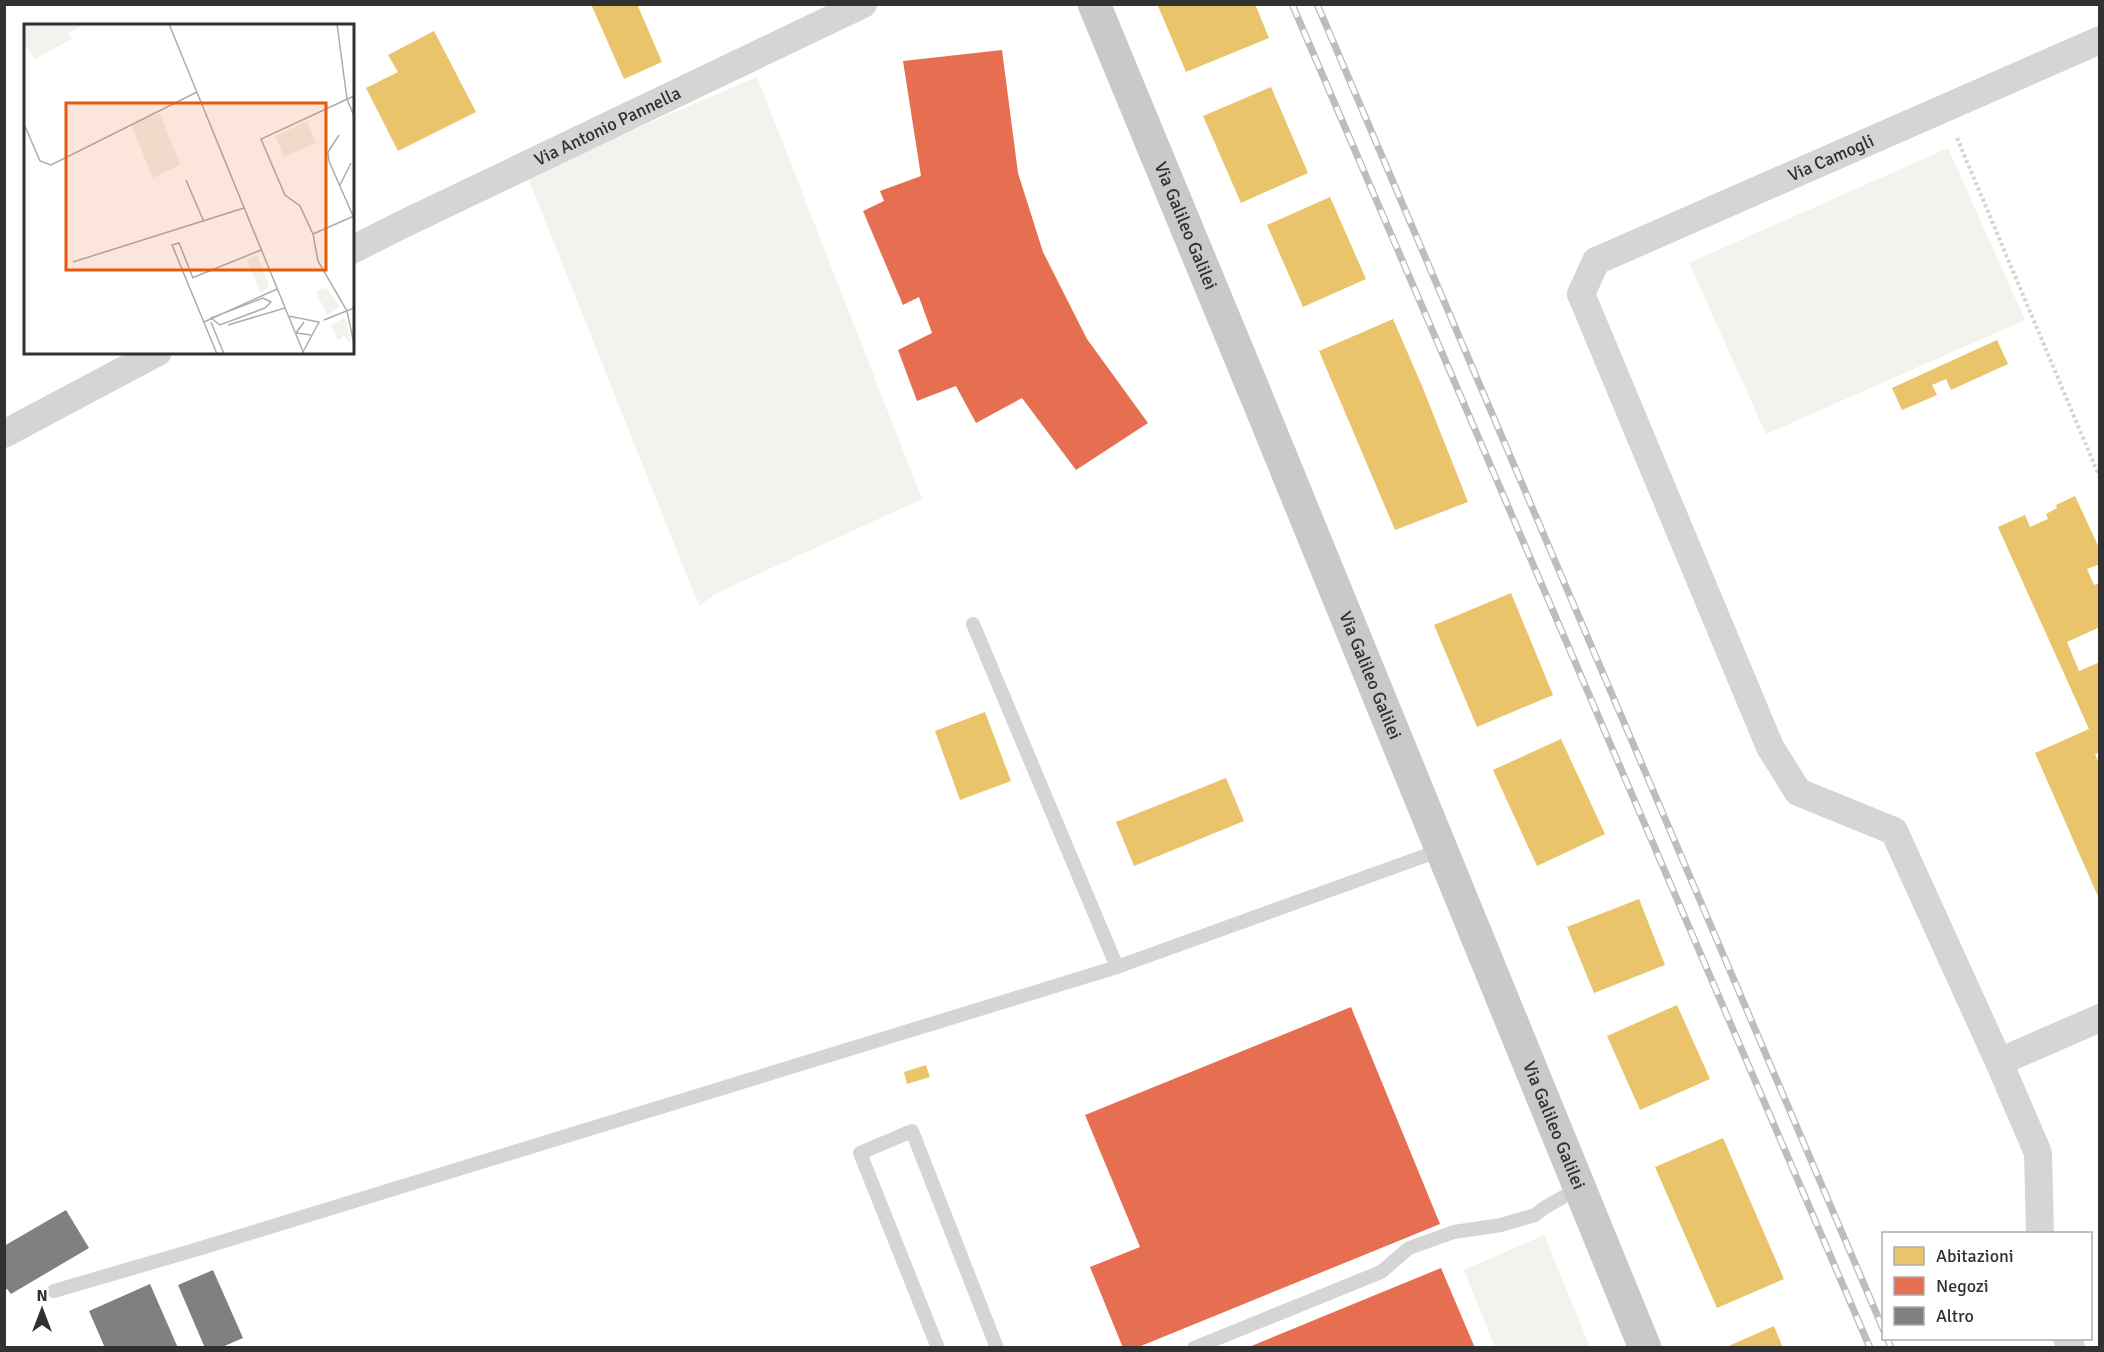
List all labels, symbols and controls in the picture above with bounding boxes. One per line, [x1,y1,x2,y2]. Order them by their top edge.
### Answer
inset map [24,24,354,354]
street label: Via Antonio Pannella [531,82,684,171]
street label: Via Camogli [1785,130,1877,186]
street label: Via Galileo Galilei [1150,159,1222,293]
street label: Via Galileo Galilei [1334,608,1406,743]
street label: Via Galileo Galilei [1518,1058,1590,1193]
legend [1882,1232,2092,1340]
text: Abitazioni [1936,1245,2014,1267]
text: Negozi [1936,1275,1989,1297]
north arrow [12,1280,72,1340]
text: N [36,1286,48,1306]
text: Altro [1936,1305,1974,1327]

